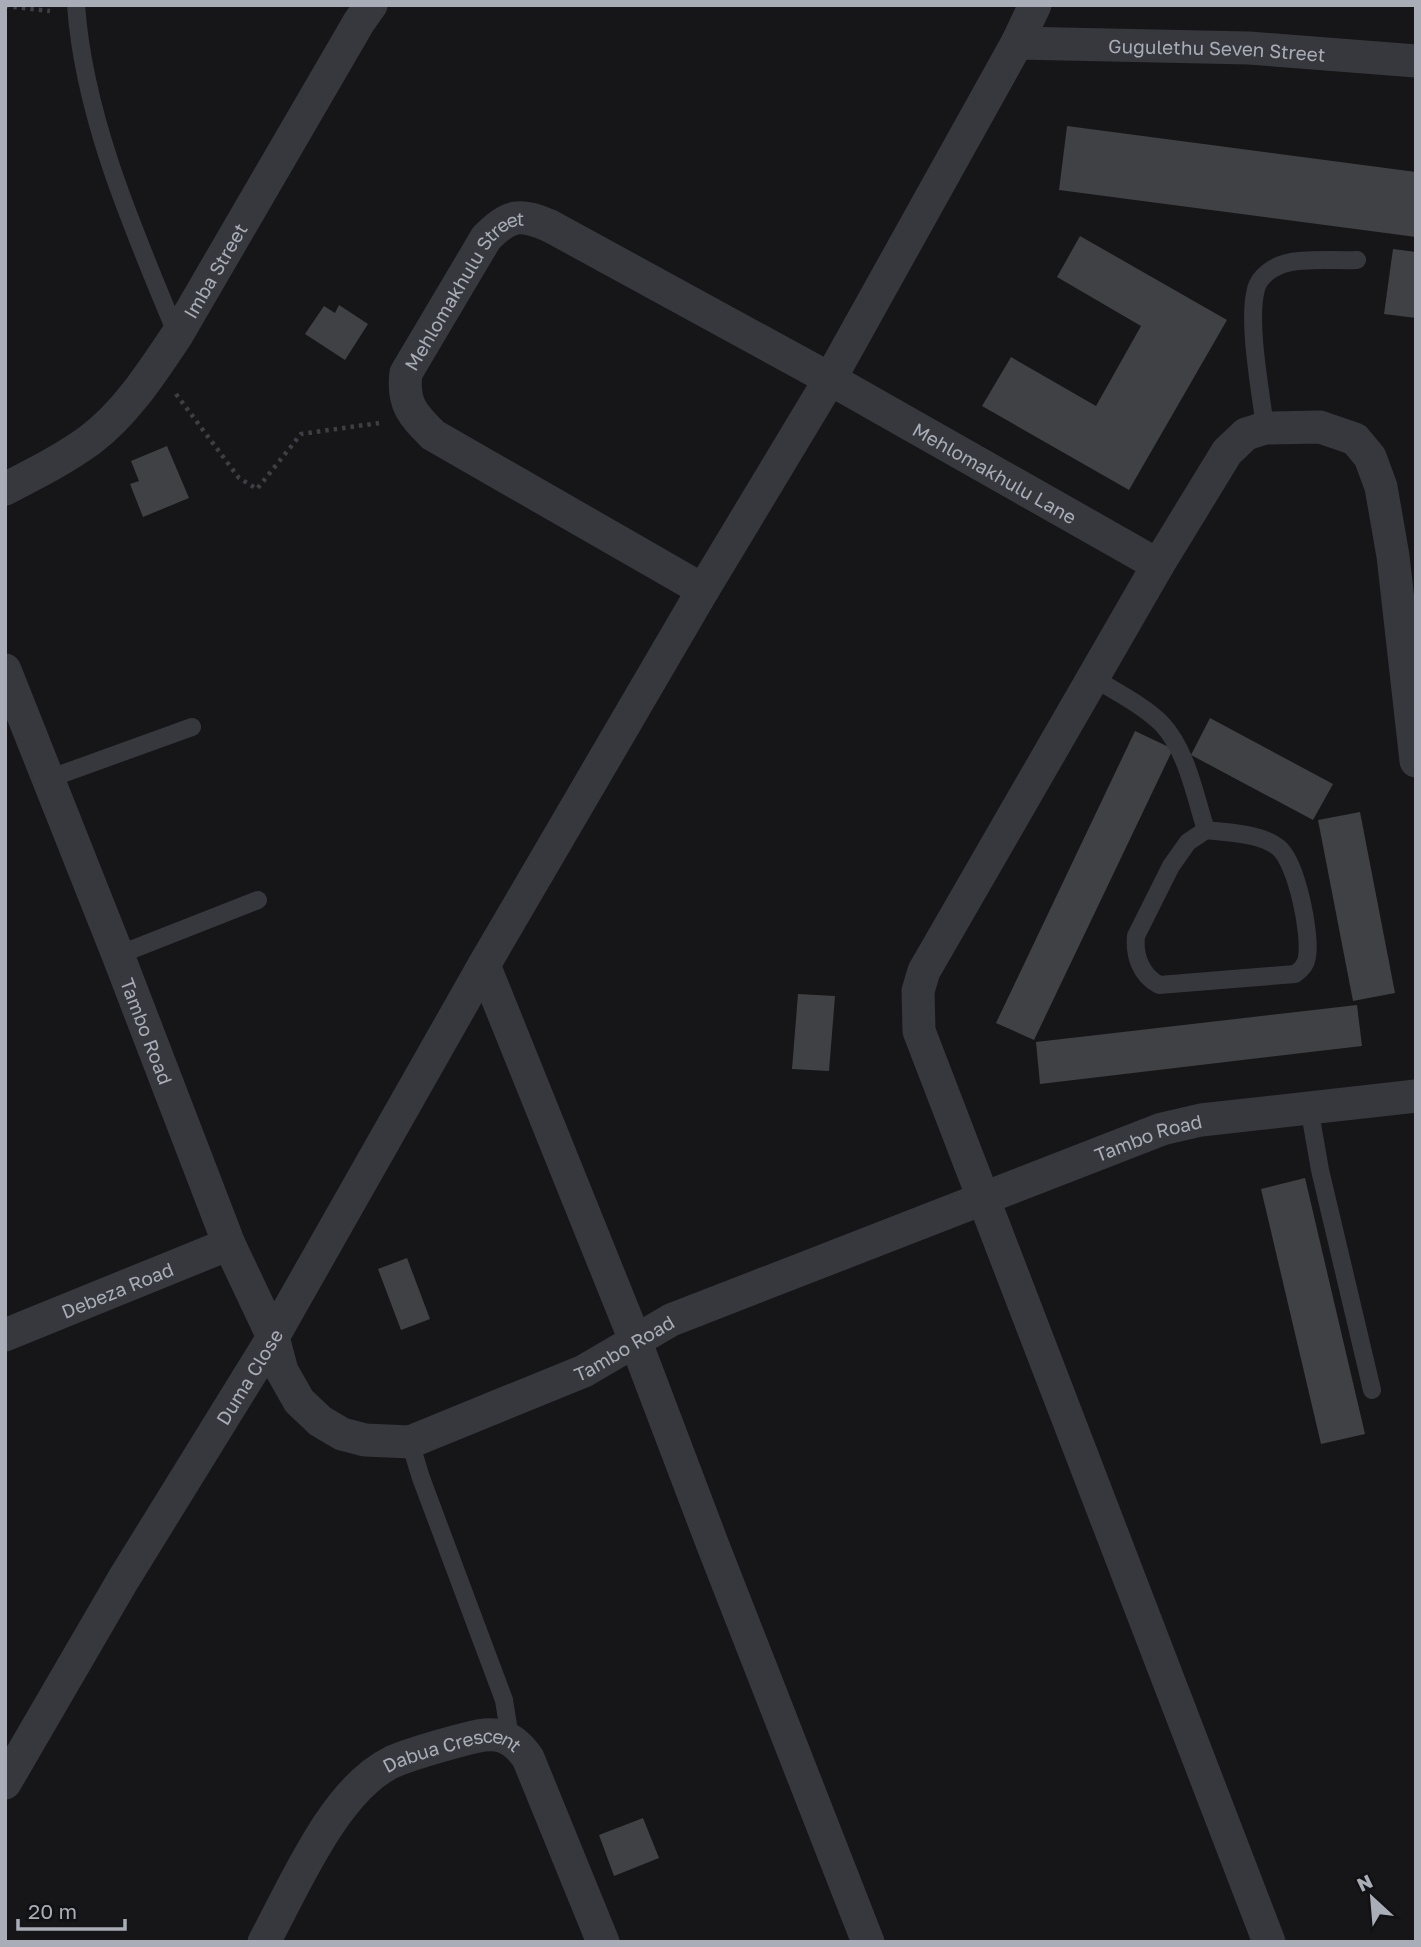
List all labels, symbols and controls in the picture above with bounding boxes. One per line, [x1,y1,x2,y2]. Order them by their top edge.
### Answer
street label: Gugulethu Seven Street [1108,33,1326,65]
street label: Mehlomakhulu Street [399,206,524,374]
street label: Imba Street [178,219,251,322]
street label: Mehlomakhulu Lane [909,417,1081,528]
street label: Tambo Road [116,975,178,1087]
street label: Tambo Road [1091,1109,1204,1166]
street label: Debeza Road [58,1256,176,1322]
street label: Tambo Road [570,1309,678,1385]
street label: Duma Close [210,1324,287,1429]
street label: Dabua Crescent [378,1723,527,1777]
north arrow [1337,1863,1407,1933]
text: N [1353,1869,1376,1896]
scale bar [18,1888,124,1932]
text: 20 m [28,1898,77,1924]

